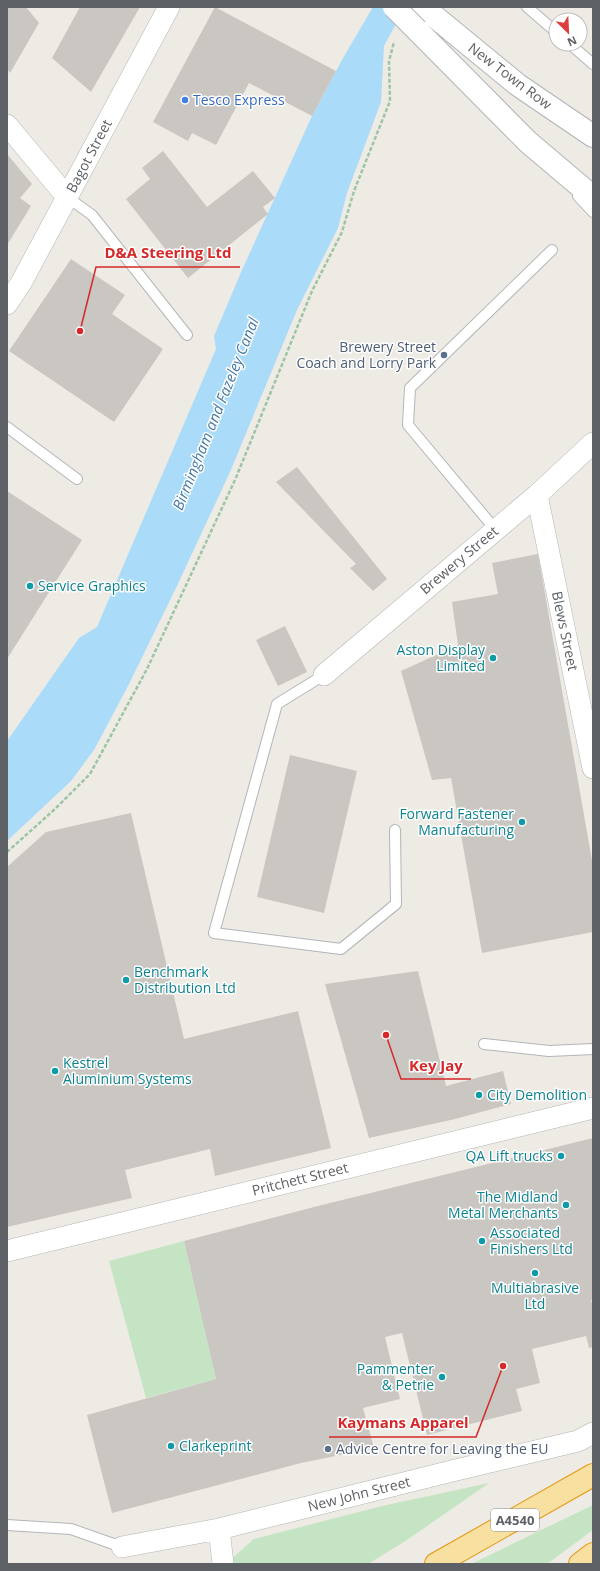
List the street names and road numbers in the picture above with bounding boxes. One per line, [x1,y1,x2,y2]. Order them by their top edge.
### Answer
street label: New Town Row [465,38,556,113]
street label: Bagot Street [61,116,116,196]
street label: Brewery Street [415,521,502,598]
street label: Blews Street [548,589,583,672]
street label: Pritchett Street [250,1157,350,1200]
street label: New John Street [306,1472,412,1515]
road number: A4540 [491,1509,539,1531]

